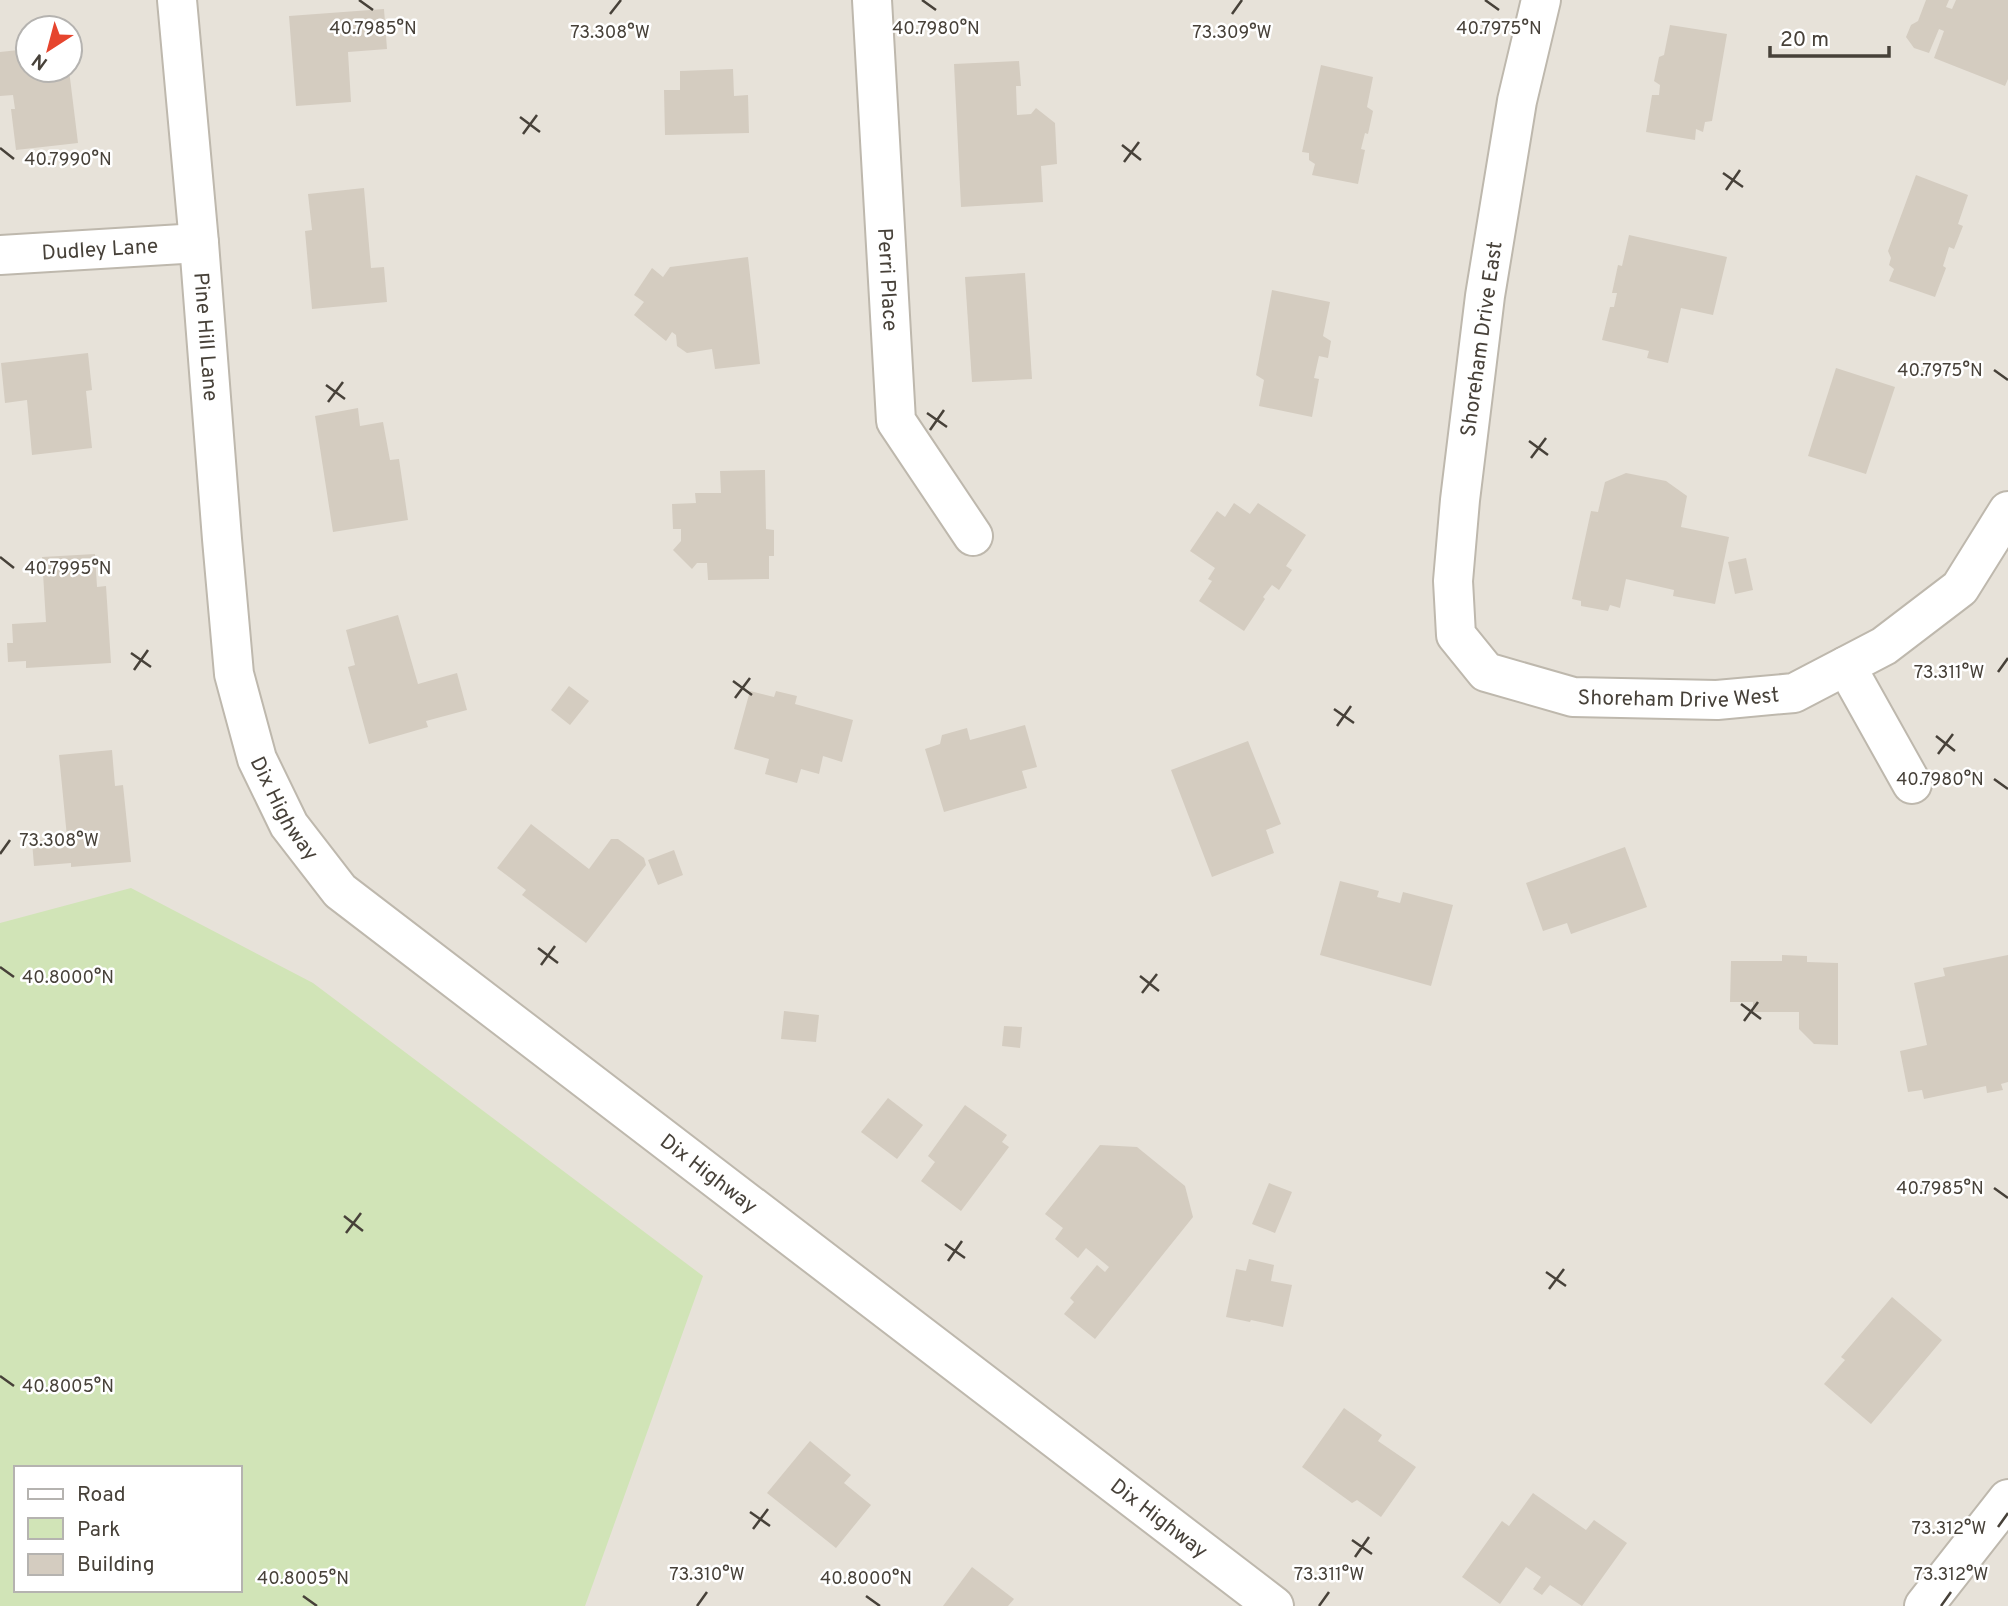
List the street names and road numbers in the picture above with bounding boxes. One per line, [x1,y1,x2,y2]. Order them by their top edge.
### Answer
street label: Perri Place [870,227,903,332]
street label: Dudley Lane [41,233,159,267]
street label: Shoreham Drive East [1455,240,1510,439]
street label: Pine Hill Lane [186,271,223,402]
street label: Shoreham Drive West [1577,682,1780,715]
street label: Dix Highway [243,752,324,867]
street label: Dix Highway [654,1129,762,1221]
street label: Dix Highway [1104,1473,1213,1565]

